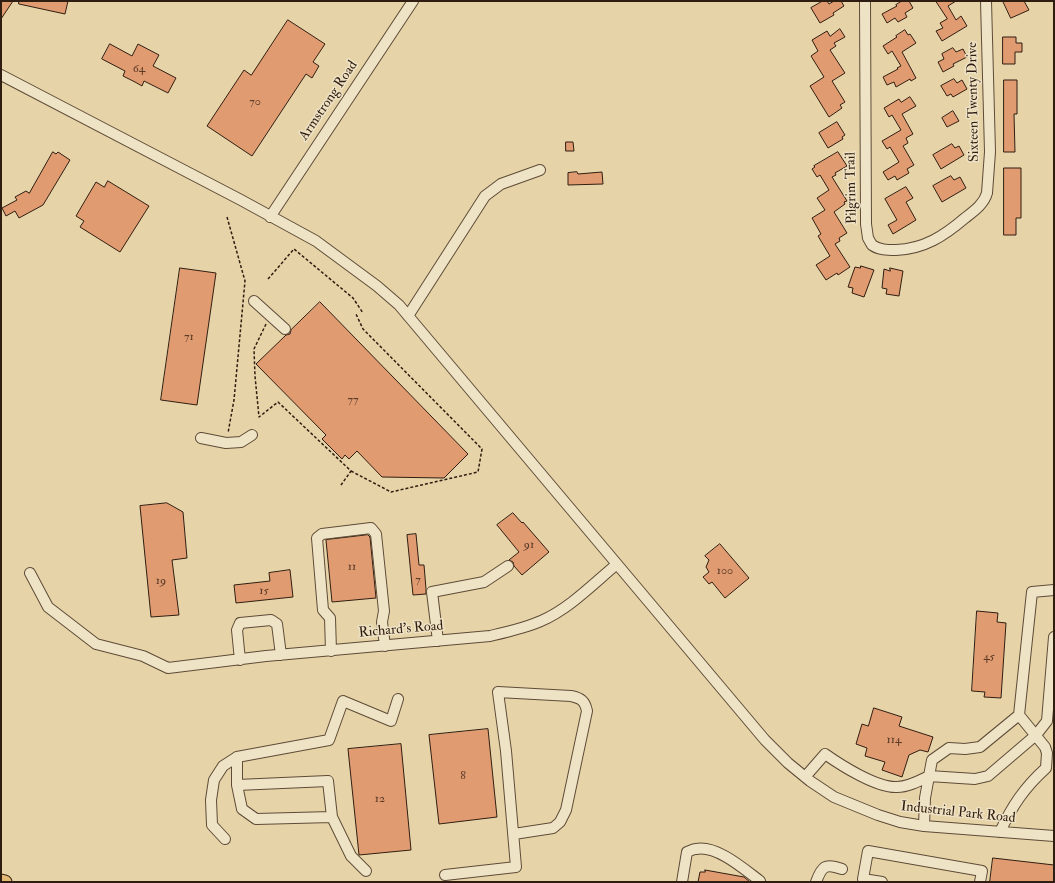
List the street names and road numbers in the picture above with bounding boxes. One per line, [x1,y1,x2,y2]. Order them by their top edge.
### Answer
street label: Sixteen Twenty Drive [965,42,983,162]
street label: Armstrong Road [296,58,362,144]
street label: Pilgrim Trail [843,152,861,224]
street label: Richard's Road [358,618,444,642]
street label: Industrial Park Road [900,799,1016,827]

